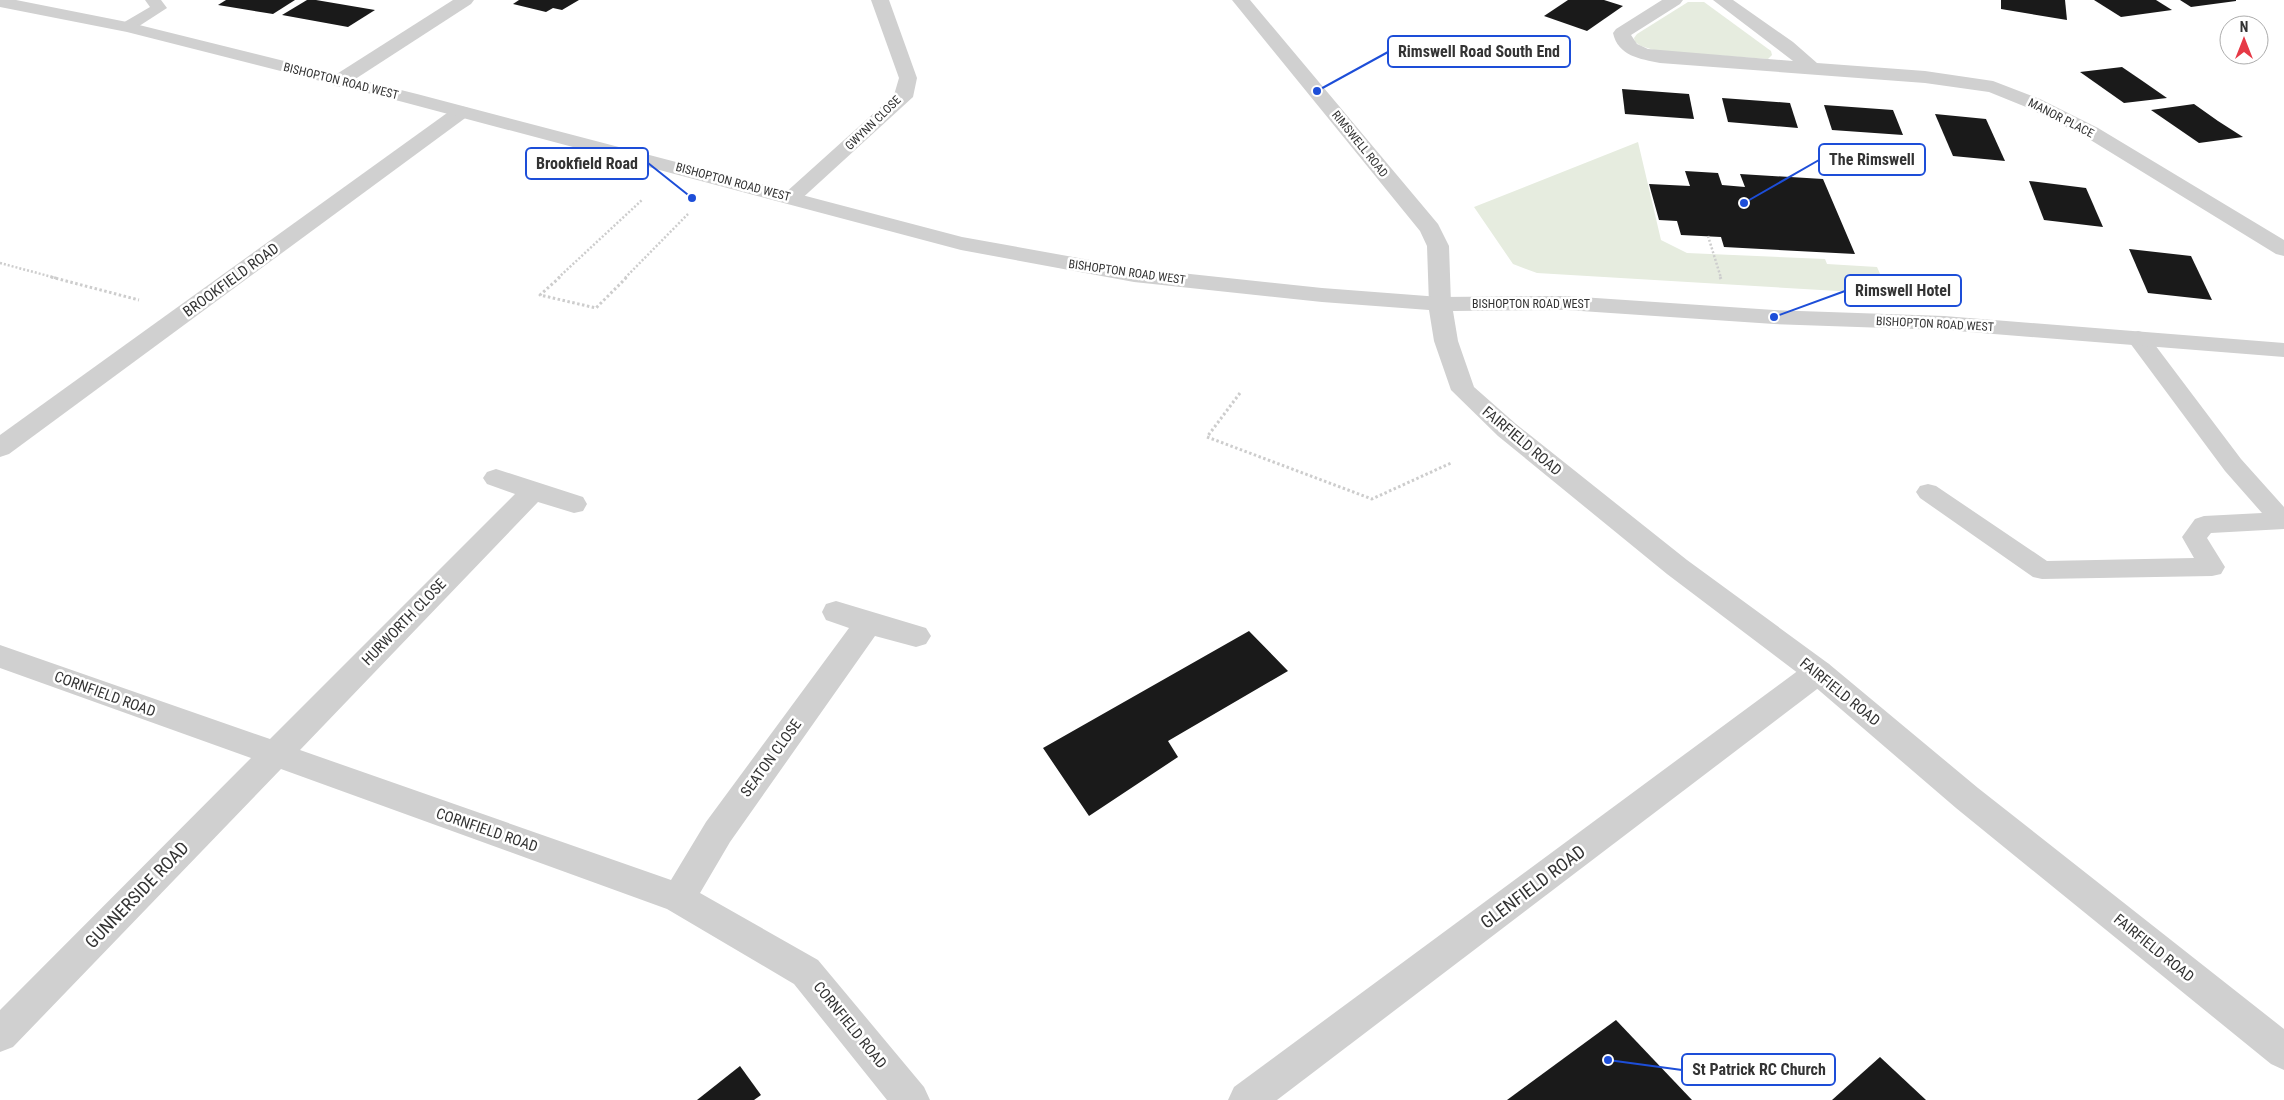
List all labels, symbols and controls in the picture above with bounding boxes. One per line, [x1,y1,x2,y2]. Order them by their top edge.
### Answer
north arrow [2219,15,2269,65]
text: N [2240,19,2248,35]
callout: Rimswell Road South End [1388,36,1570,67]
text: Rimswell Road South End [1398,42,1560,61]
street label: BISHOPTON ROAD WEST [282,60,400,102]
street label: GWYNN CLOSE [842,93,904,153]
street label: MANOR PLACE [2026,95,2096,141]
street label: RIMSWELL ROAD [1329,108,1391,180]
callout: The Rimswell [1819,144,1925,175]
callout: Brookfield Road [526,148,648,179]
text: The Rimswell [1829,150,1915,169]
text: Brookfield Road [536,154,638,173]
street label: BISHOPTON ROAD WEST [674,160,792,204]
street label: BROOKFIELD ROAD [180,239,282,321]
street label: BISHOPTON ROAD WEST [1068,257,1186,287]
callout: Rimswell Hotel [1845,275,1961,306]
text: Rimswell Hotel [1855,281,1951,300]
street label: BISHOPTON ROAD WEST [1472,297,1590,311]
street label: BISHOPTON ROAD WEST [1876,314,1994,334]
street label: FAIRFIELD ROAD [1479,403,1565,479]
street label: HURWORTH CLOSE [358,575,450,669]
street label: FAIRFIELD ROAD [1796,654,1884,730]
street label: CORNFIELD ROAD [52,667,158,721]
street label: SEATON CLOSE [737,716,805,800]
street label: CORNFIELD ROAD [434,804,540,856]
street label: GUNNERSIDE ROAD [81,837,193,952]
street label: GLENFIELD ROAD [1476,841,1589,933]
street label: FAIRFIELD ROAD [2110,910,2198,986]
street label: CORNFIELD ROAD [810,978,890,1072]
callout: St Patrick RC Church [1682,1054,1835,1085]
text: St Patrick RC Church [1692,1060,1826,1079]

